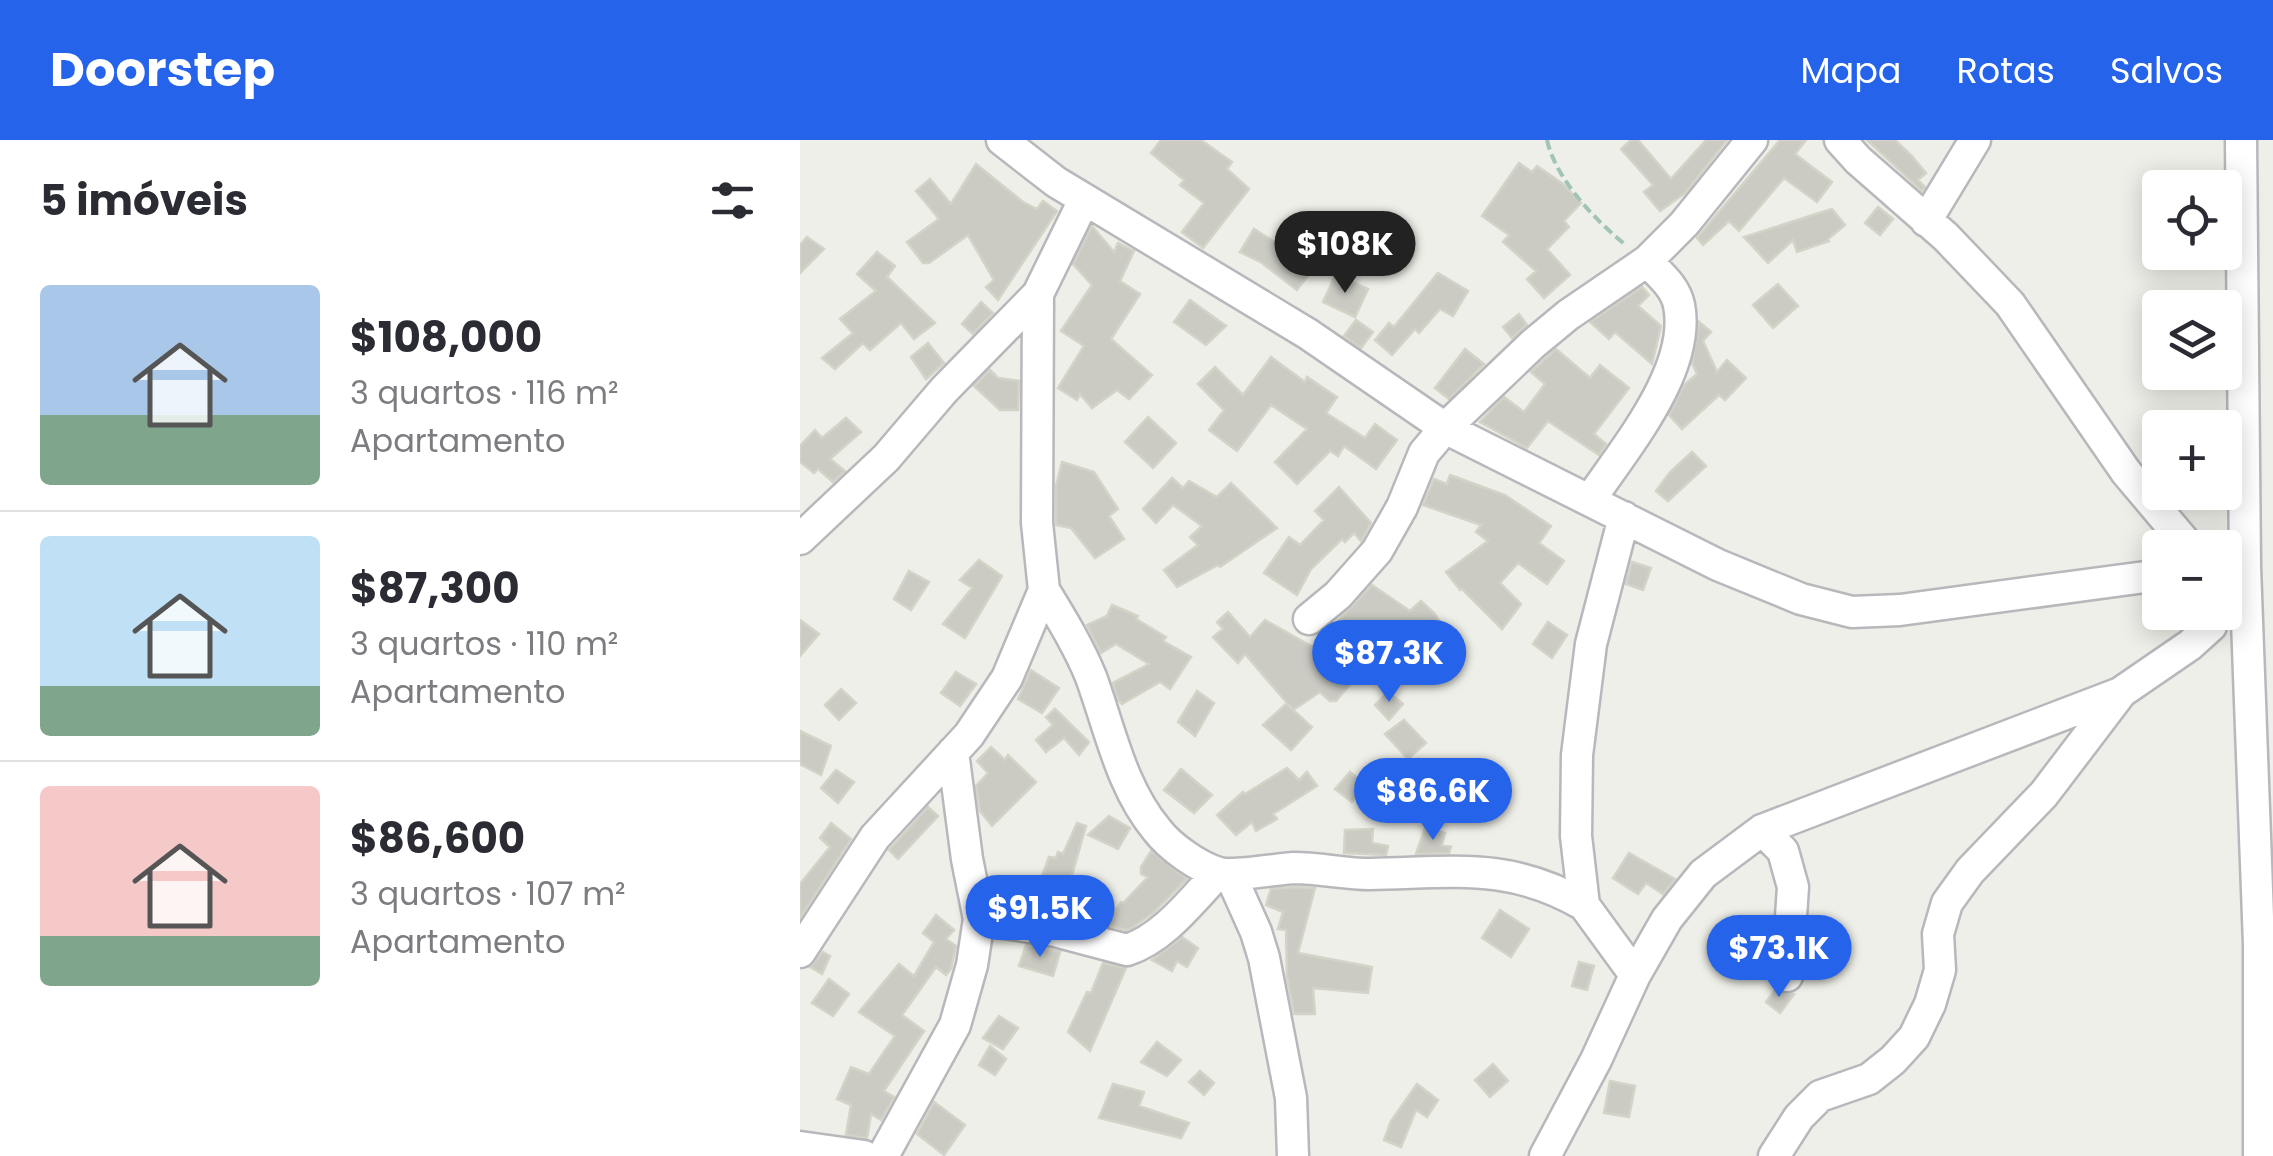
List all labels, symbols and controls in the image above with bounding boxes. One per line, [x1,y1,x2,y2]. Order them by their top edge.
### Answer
text: Doorstep [50,36,275,103]
text: Mapa [1800,46,1902,95]
text: Rotas [1957,46,2055,95]
text: Salvos [2110,46,2223,95]
map controls [2142,170,2242,630]
button: locate [2142,170,2242,270]
text: 5 imóveis [40,171,248,230]
icon: filters [705,173,760,228]
pin: $108K [1275,211,1415,296]
text: $108K [1297,221,1394,266]
button: layers [2142,290,2242,390]
text: $108,000 [350,308,542,367]
icon: home [120,325,240,445]
text: 3 quartos · 116 m² [350,370,619,415]
button: + [2142,410,2242,510]
text: Apartamento [350,418,565,463]
button: − [2142,530,2242,630]
text: $87,300 [350,559,520,618]
icon: home [120,576,240,696]
pin: $87.3K [1308,620,1470,705]
text: 3 quartos · 110 m² [350,621,618,666]
text: $87.3K [1334,630,1444,675]
text: Apartamento [350,669,565,714]
pin: $86.6K [1352,758,1514,843]
text: $86.6K [1376,768,1490,813]
text: $86,600 [350,809,525,868]
icon: home [120,826,240,946]
text: 3 quartos · 107 m² [350,871,626,916]
pin: $91.5K [959,875,1121,960]
text: $91.5K [988,885,1092,930]
pin: $73.1K [1698,915,1860,1000]
text: Apartamento [350,919,565,964]
text: $73.1K [1729,925,1829,970]

